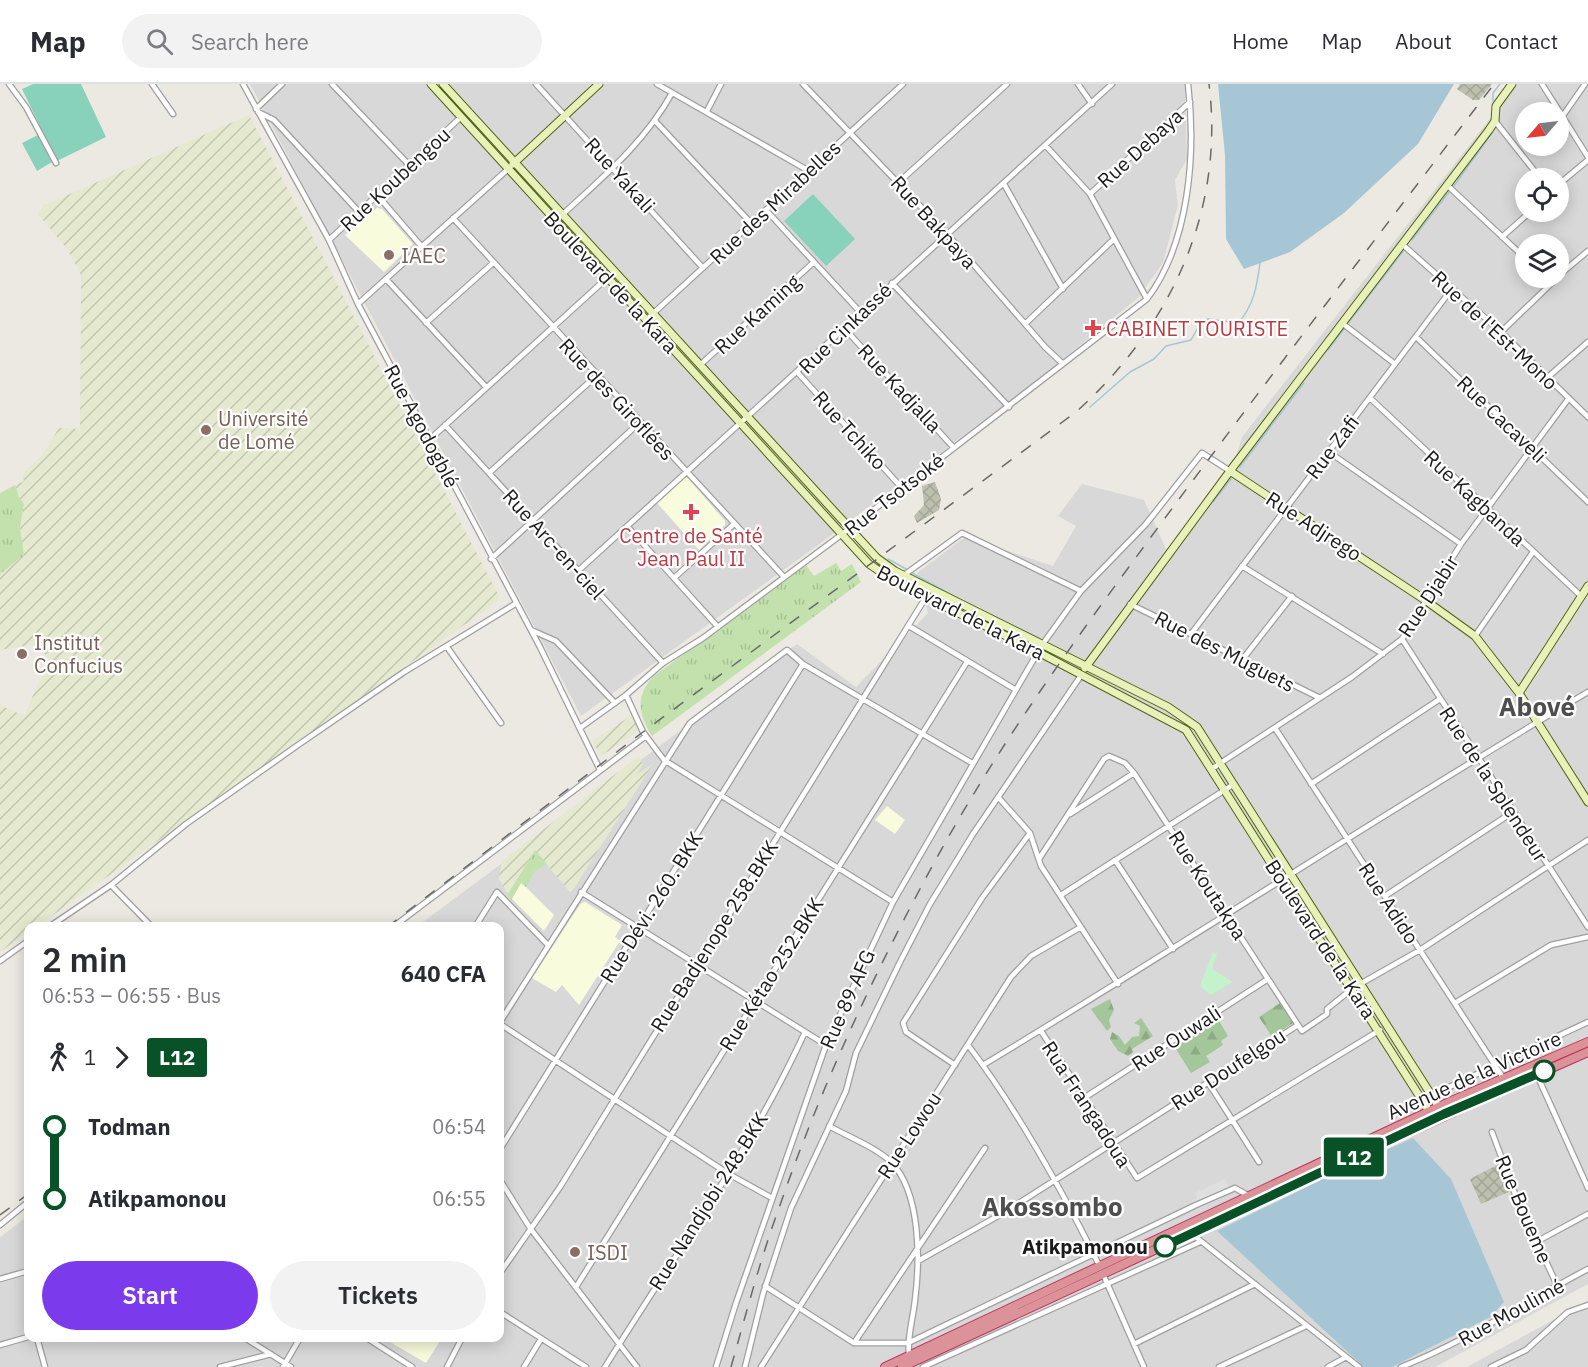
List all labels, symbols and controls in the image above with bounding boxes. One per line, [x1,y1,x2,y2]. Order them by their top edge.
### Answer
search box [122,14,542,68]
text: Map [30,23,86,60]
icon: search [143,25,176,58]
text: Search here [191,27,309,56]
text: Home [1232,27,1289,55]
text: Map [1322,27,1362,55]
text: About [1395,27,1452,55]
text: Contact [1485,27,1558,55]
street label: Rue Debaya [1091,102,1189,194]
north arrow [1515,102,1569,156]
map controls [1515,102,1569,288]
street label: Rue Koubengou [334,121,456,237]
street label: Rue Yakali [579,131,661,219]
street label: Rue des Mirabelles [704,134,846,270]
button: locate [1515,168,1569,222]
street label: Rue Bakpaya [885,170,983,275]
street label: Boulevard de la Kara [538,205,684,359]
button: layers [1515,234,1569,288]
place label: IAEC [401,242,446,269]
marker: IAEC [382,248,396,262]
street label: Rue de l'Est-Mono [1426,264,1564,396]
street label: Rue Kaming [708,268,806,360]
street label: Rue Cinkassé [792,277,898,379]
place label: CABINET TOURISTE [1106,315,1288,342]
marker: CABINET TOURISTE [1084,319,1102,337]
street label: Rue des Giroflées [553,332,681,466]
street label: Rue Kadjalla [852,338,948,438]
street label: Rue Agodogblé [378,360,466,492]
street label: Rue Cacaveli [1451,369,1553,469]
street label: Rue Tchiko [807,385,893,475]
place label: Université de Lomé [218,405,309,455]
street label: Rue Zafi [1299,410,1365,484]
marker: Université de Lomé [199,423,213,437]
street label: Rue Kagbanda [1418,444,1532,552]
street label: Rue Tsotsoké [838,446,950,542]
street label: Rue Arc-en-ciel [497,483,611,605]
street label: Rue Adjrego [1261,485,1367,567]
marker: Centre de Santé Jean Paul II [682,503,700,521]
place label: Centre de Santé Jean Paul II [619,522,763,572]
street label: Rue Djabir [1391,550,1465,642]
street label: Boulevard de la Kara [872,558,1050,666]
street label: Rue des Muguets [1150,604,1300,698]
place label: Institut Confucius [34,629,123,679]
marker: Institut Confucius [15,647,29,661]
district label: Abové [1499,689,1575,723]
street label: Rue de la Splendeur [1434,701,1554,867]
street label: Rue Koutakpa [1163,825,1254,945]
street label: Rue Dévi. 260. BKK [594,826,709,988]
street label: Rue Badjenope 258.BKK [644,835,784,1037]
street label: Boulevard de la Kara [1259,854,1383,1024]
street label: Rue Adido [1353,857,1425,949]
street label: Rue Kétao 252.BKK [713,892,829,1056]
text: 2 min [42,938,127,981]
street label: Rue 89 AFG [813,945,881,1053]
text: 640 CFA [401,959,486,988]
text: 06:53 – 06:55 · Bus [42,982,221,1009]
street label: Rue Ouwali [1126,999,1226,1077]
street label: Rue Doufelgou [1165,1022,1291,1116]
street label: Avenue de la Victoire [1383,1024,1565,1126]
street label: Rua Frangadoua [1036,1036,1138,1173]
icon: walk [42,1041,75,1074]
icon: forward [105,1041,138,1074]
text: L12 [159,1043,195,1071]
text: 1 [84,1044,96,1071]
unlabelled marker [1533,1060,1555,1082]
street label: Rue Lowou [871,1086,947,1184]
street label: Rue Nandjobi 248.BKK [642,1107,774,1295]
text: Todman [88,1112,171,1141]
text: 06:54 [432,1113,486,1140]
line badge: L12 [1320,1138,1388,1176]
text: L12 [1336,1143,1372,1171]
street label: Rue Boueme [1489,1151,1559,1267]
text: Atikpamonou [88,1184,227,1213]
text: 06:55 [432,1185,486,1212]
district label: Akossombo [981,1189,1123,1223]
place label: Atikpamonou [1022,1233,1148,1260]
marker: Atikpamonou [1154,1235,1176,1257]
place label: ISDI [587,1239,628,1266]
marker: ISDI [568,1245,582,1259]
button: Start [42,1261,258,1330]
button: Tickets [270,1261,486,1330]
street label: Rue Moulimé [1453,1272,1569,1352]

